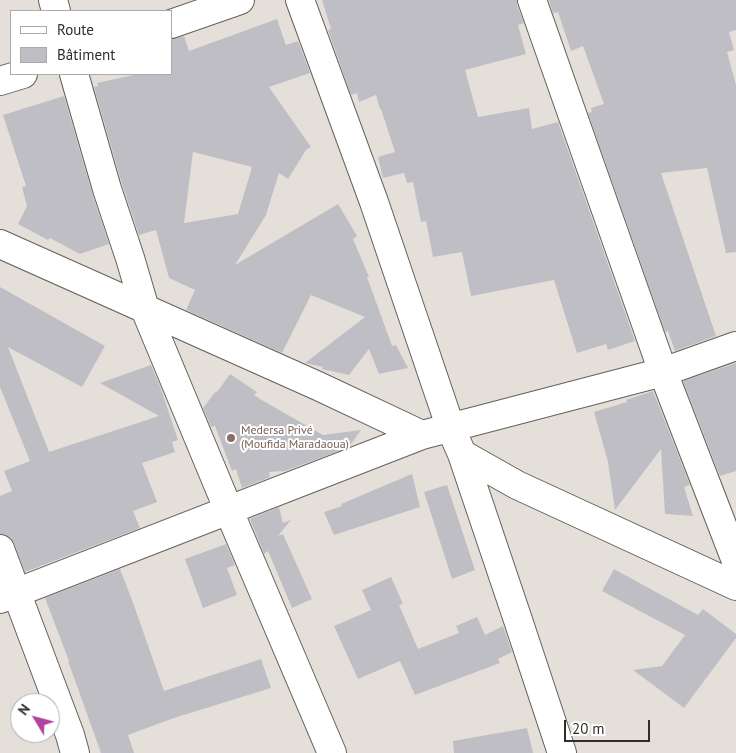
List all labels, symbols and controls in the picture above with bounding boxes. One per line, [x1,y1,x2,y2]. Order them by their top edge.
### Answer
legend [10,10,172,75]
text: Route [57,20,94,39]
text: Bâtiment [57,45,115,64]
place label: Medersa Privé (Moufida Maradaoua) [241,424,349,452]
marker: Medersa Privé (Moufida Maradaoua) [225,432,237,444]
north arrow [10,693,60,743]
text: N [14,700,34,719]
scale bar [566,710,652,742]
text: 20 m [572,719,605,738]

